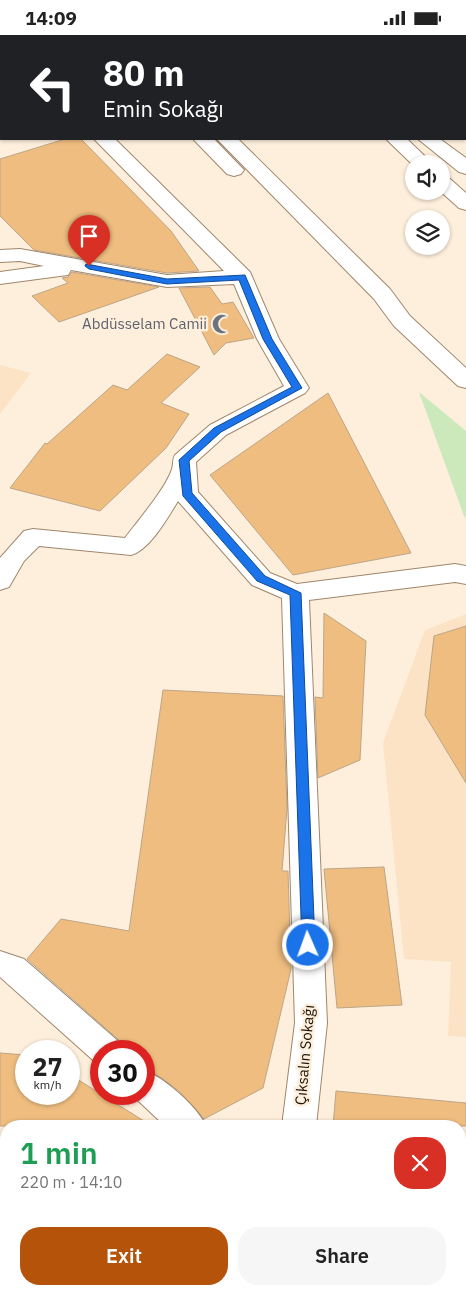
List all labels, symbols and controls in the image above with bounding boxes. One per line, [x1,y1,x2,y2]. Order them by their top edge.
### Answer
text: 14:09 [25,6,77,30]
text: 80 m [103,50,185,96]
icon: left [20,55,85,120]
text: Emin Sokağı [103,94,224,123]
map controls [405,155,450,255]
button: sound [405,155,450,200]
button: layers [405,210,450,255]
pin [68,215,110,266]
icon: arrive [75,222,103,250]
mosque icon: Abdüsselam Camii [211,313,233,335]
place label: Abdüsselam Camii [82,314,207,333]
position arrow [281,918,333,970]
street label: Çıksalın Sokağı [291,1004,318,1106]
speed limit sign: 30 [90,1040,155,1105]
text: 27 [32,1050,63,1083]
text: km/h [33,1077,62,1092]
text: 1 min [20,1133,98,1172]
button: close [394,1137,446,1189]
text: 220 m · 14:10 [20,1172,122,1192]
button: Exit [20,1227,228,1285]
button: Share [238,1227,446,1285]

